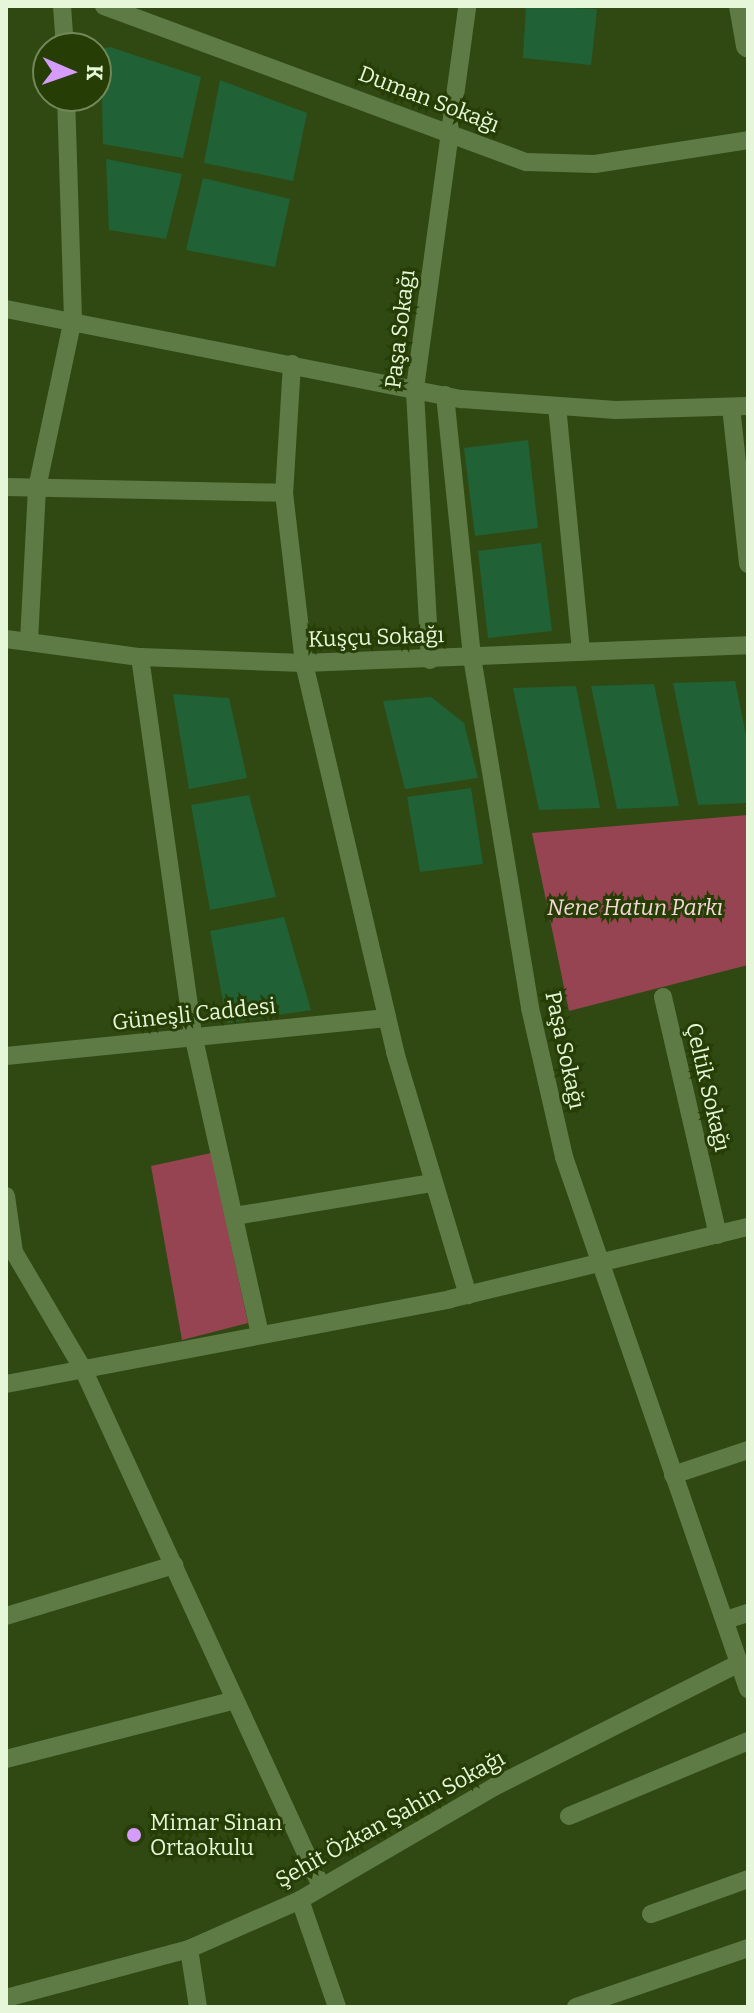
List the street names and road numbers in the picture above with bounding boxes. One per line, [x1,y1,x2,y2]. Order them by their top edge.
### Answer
street label: Duman Sokağı [355,60,503,138]
street label: Paşa Sokağı [380,268,420,390]
street label: Kuşçu Sokağı [307,621,445,653]
street label: Paşa Sokağı [540,989,590,1111]
street label: Güneşli Caddesi [111,992,277,1036]
street label: Çeltik Sokağı [680,1020,736,1154]
street label: Şehit Özkan Şahin Sokağı [271,1745,509,1893]

